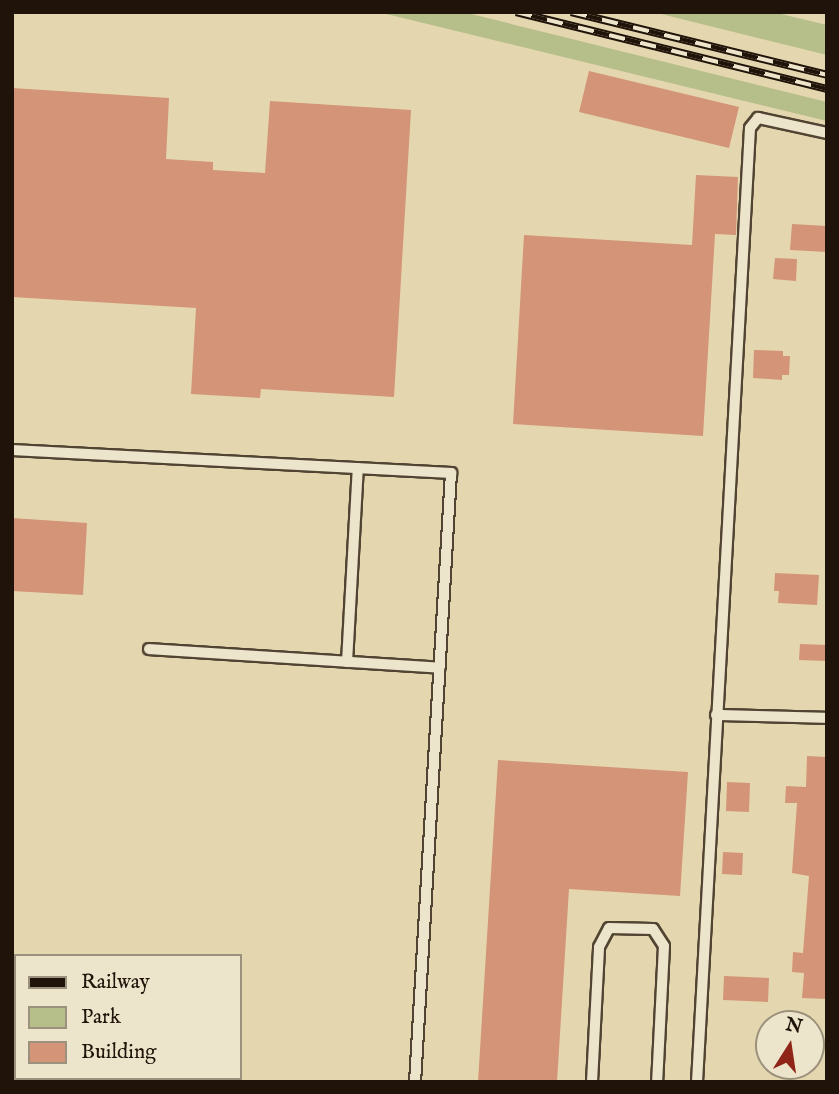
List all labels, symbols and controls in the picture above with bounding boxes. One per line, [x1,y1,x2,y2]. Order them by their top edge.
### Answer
legend [14,954,242,1080]
text: Railway [81,969,150,996]
text: Park [81,1004,121,1031]
north arrow [755,1010,825,1080]
text: N [783,1013,804,1040]
text: Building [81,1039,156,1066]

